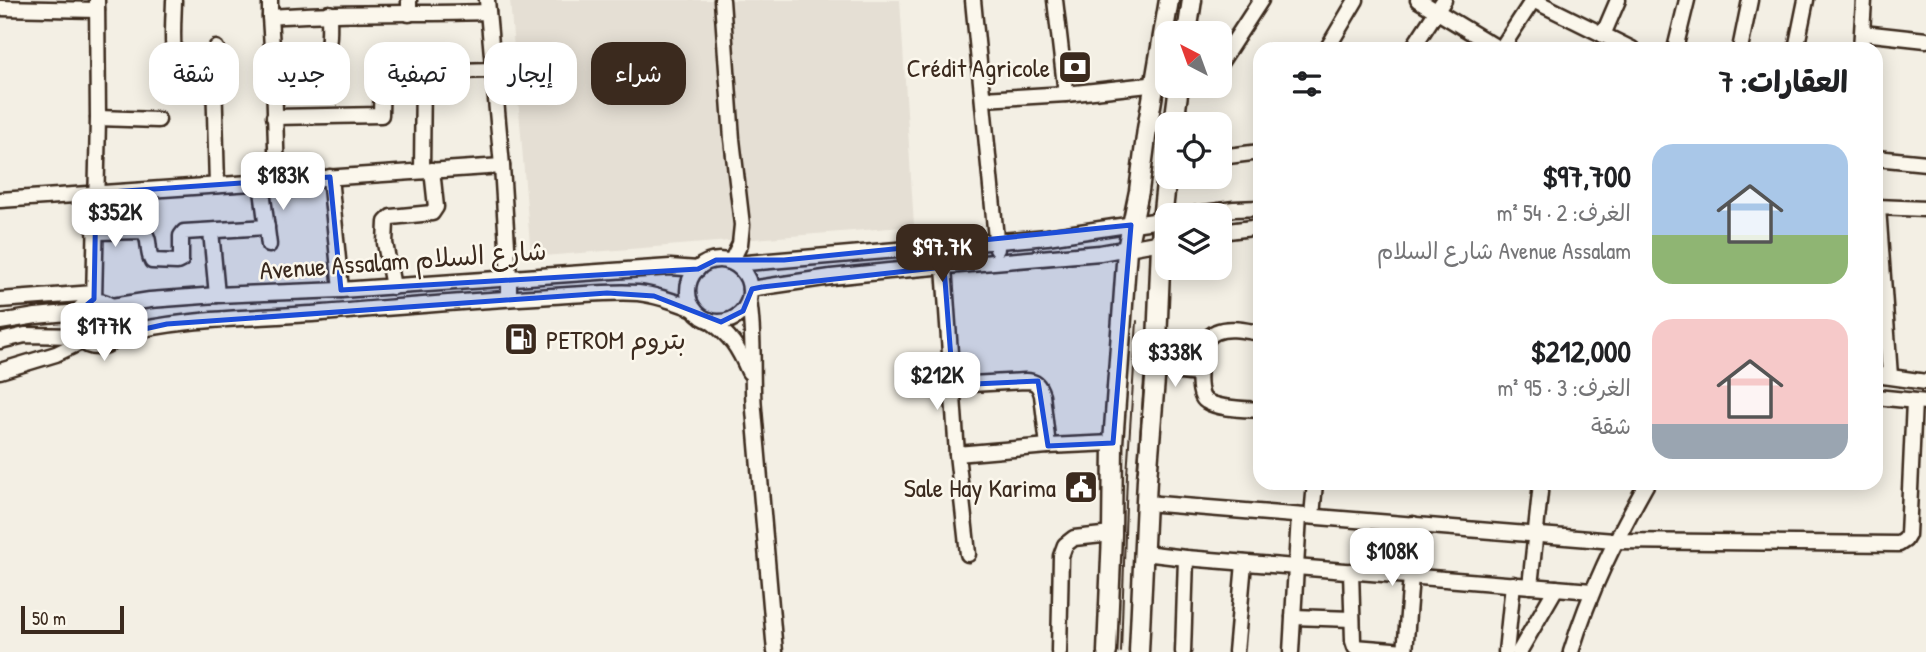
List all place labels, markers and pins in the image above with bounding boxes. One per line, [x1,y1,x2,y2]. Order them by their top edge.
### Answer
bank icon: Crédit Agricole [1056,48,1094,86]
place label: Crédit Agricole [907,50,1050,85]
pin: $183K [234,152,332,212]
pin: $352K [66,190,164,249]
pin: $97.7K [885,224,999,284]
pin: $177K [55,304,153,363]
fuel station icon: PETROM بتروم [502,320,540,358]
place label: PETROM بتروم [546,322,686,360]
pin: $338K [1126,330,1224,389]
pin: $212K [888,352,986,412]
public building icon: Sale Hay Karima [1062,468,1100,506]
place label: Sale Hay Karima [904,470,1056,505]
pin: $108K [1343,528,1441,588]

